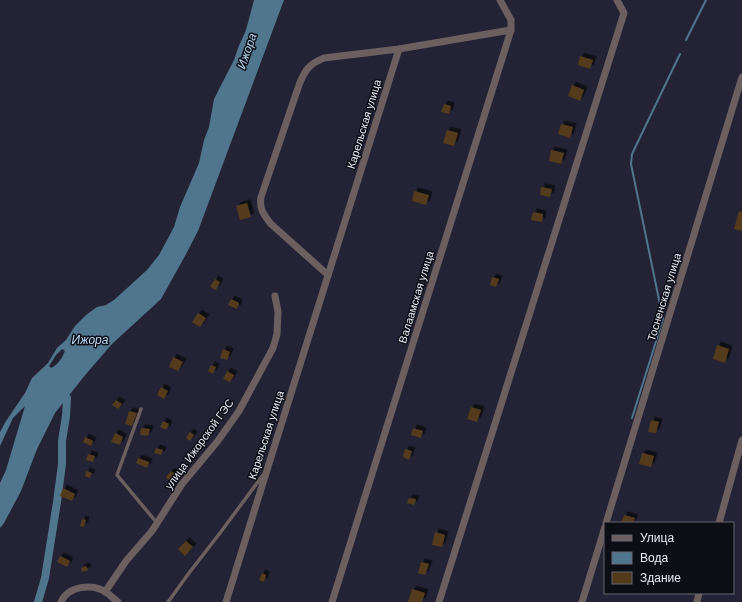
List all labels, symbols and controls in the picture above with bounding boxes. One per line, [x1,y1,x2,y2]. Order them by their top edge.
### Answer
water label: Ижора [234,31,260,71]
street label: Карельская улица [345,77,384,170]
street label: Валаамская улица [396,249,436,344]
street label: Тосненская улица [645,251,683,343]
water label: Ижора [72,333,109,347]
street label: Карельская улица [246,388,286,481]
street label: улица Ижорской ГЭС [162,397,236,491]
legend [604,522,734,594]
text: Улица [640,531,674,545]
text: Вода [640,551,668,565]
text: Здание [640,571,681,585]

